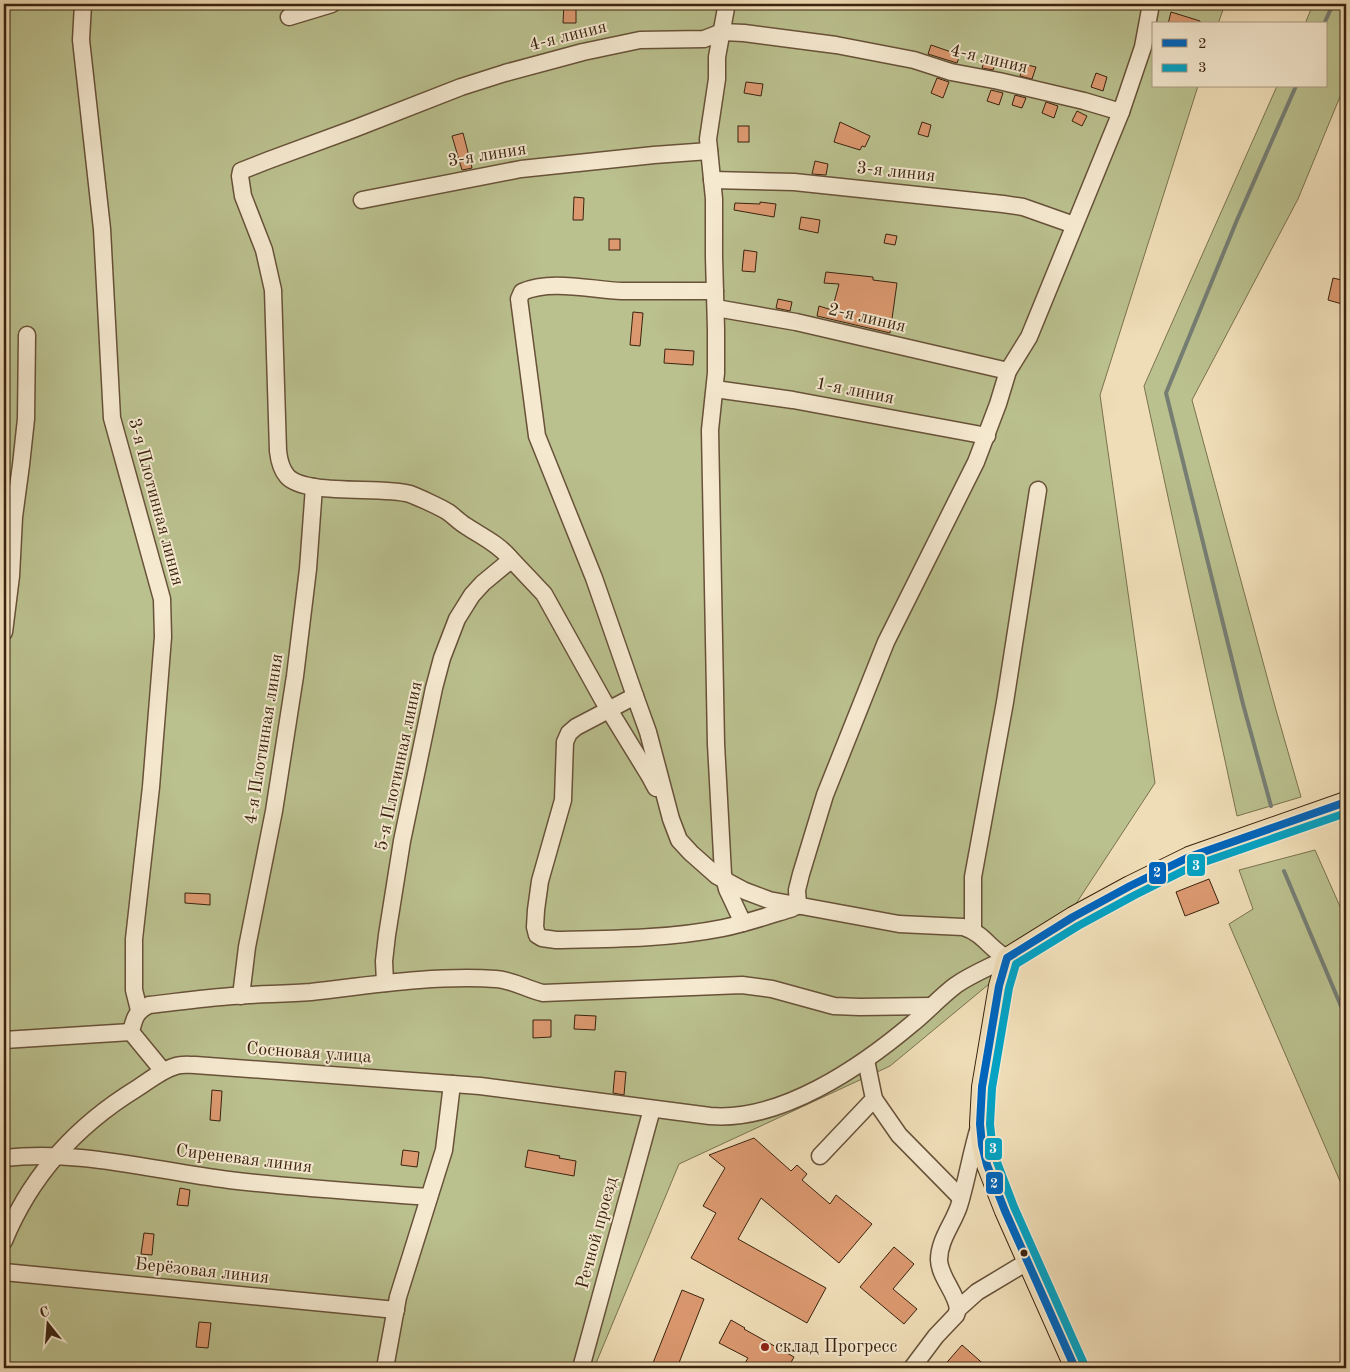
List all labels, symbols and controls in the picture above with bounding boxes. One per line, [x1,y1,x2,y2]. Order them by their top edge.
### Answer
street label: 4-я линия [527,18,609,54]
legend [1152,22,1328,88]
text: 2 [1198,37,1207,52]
street label: 4-я линия [948,41,1030,77]
text: 3 [1198,61,1207,76]
street label: 3-я линия [446,140,528,170]
street label: 3-я линия [856,159,936,185]
street label: 2-я линия [826,300,908,336]
street label: 1-я линия [814,375,896,407]
street label: 3-я Плотинная линия [125,416,187,588]
street label: 4-я Плотинная линия [242,652,286,826]
street label: 5-я Плотинная линия [372,680,426,852]
line badge: 3 [1186,853,1206,877]
text: 3 [1192,859,1200,873]
line badge: 2 [1148,861,1167,885]
text: 2 [1153,866,1161,880]
street label: Сосновая улица [246,1040,372,1066]
line badge: 3 [984,1137,1003,1161]
street label: Сиреневая линия [175,1142,313,1176]
text: 3 [989,1142,997,1156]
line badge: 2 [985,1171,1004,1195]
street label: Речной проезд [573,1175,621,1291]
text: 2 [990,1177,998,1191]
unlabelled marker [1019,1248,1029,1258]
street label: Берёзовая линия [134,1255,270,1287]
north arrow [22,1300,72,1350]
text: С [38,1304,51,1321]
place label: склад Прогресс [775,1338,897,1356]
marker: склад Прогресс [759,1341,771,1353]

